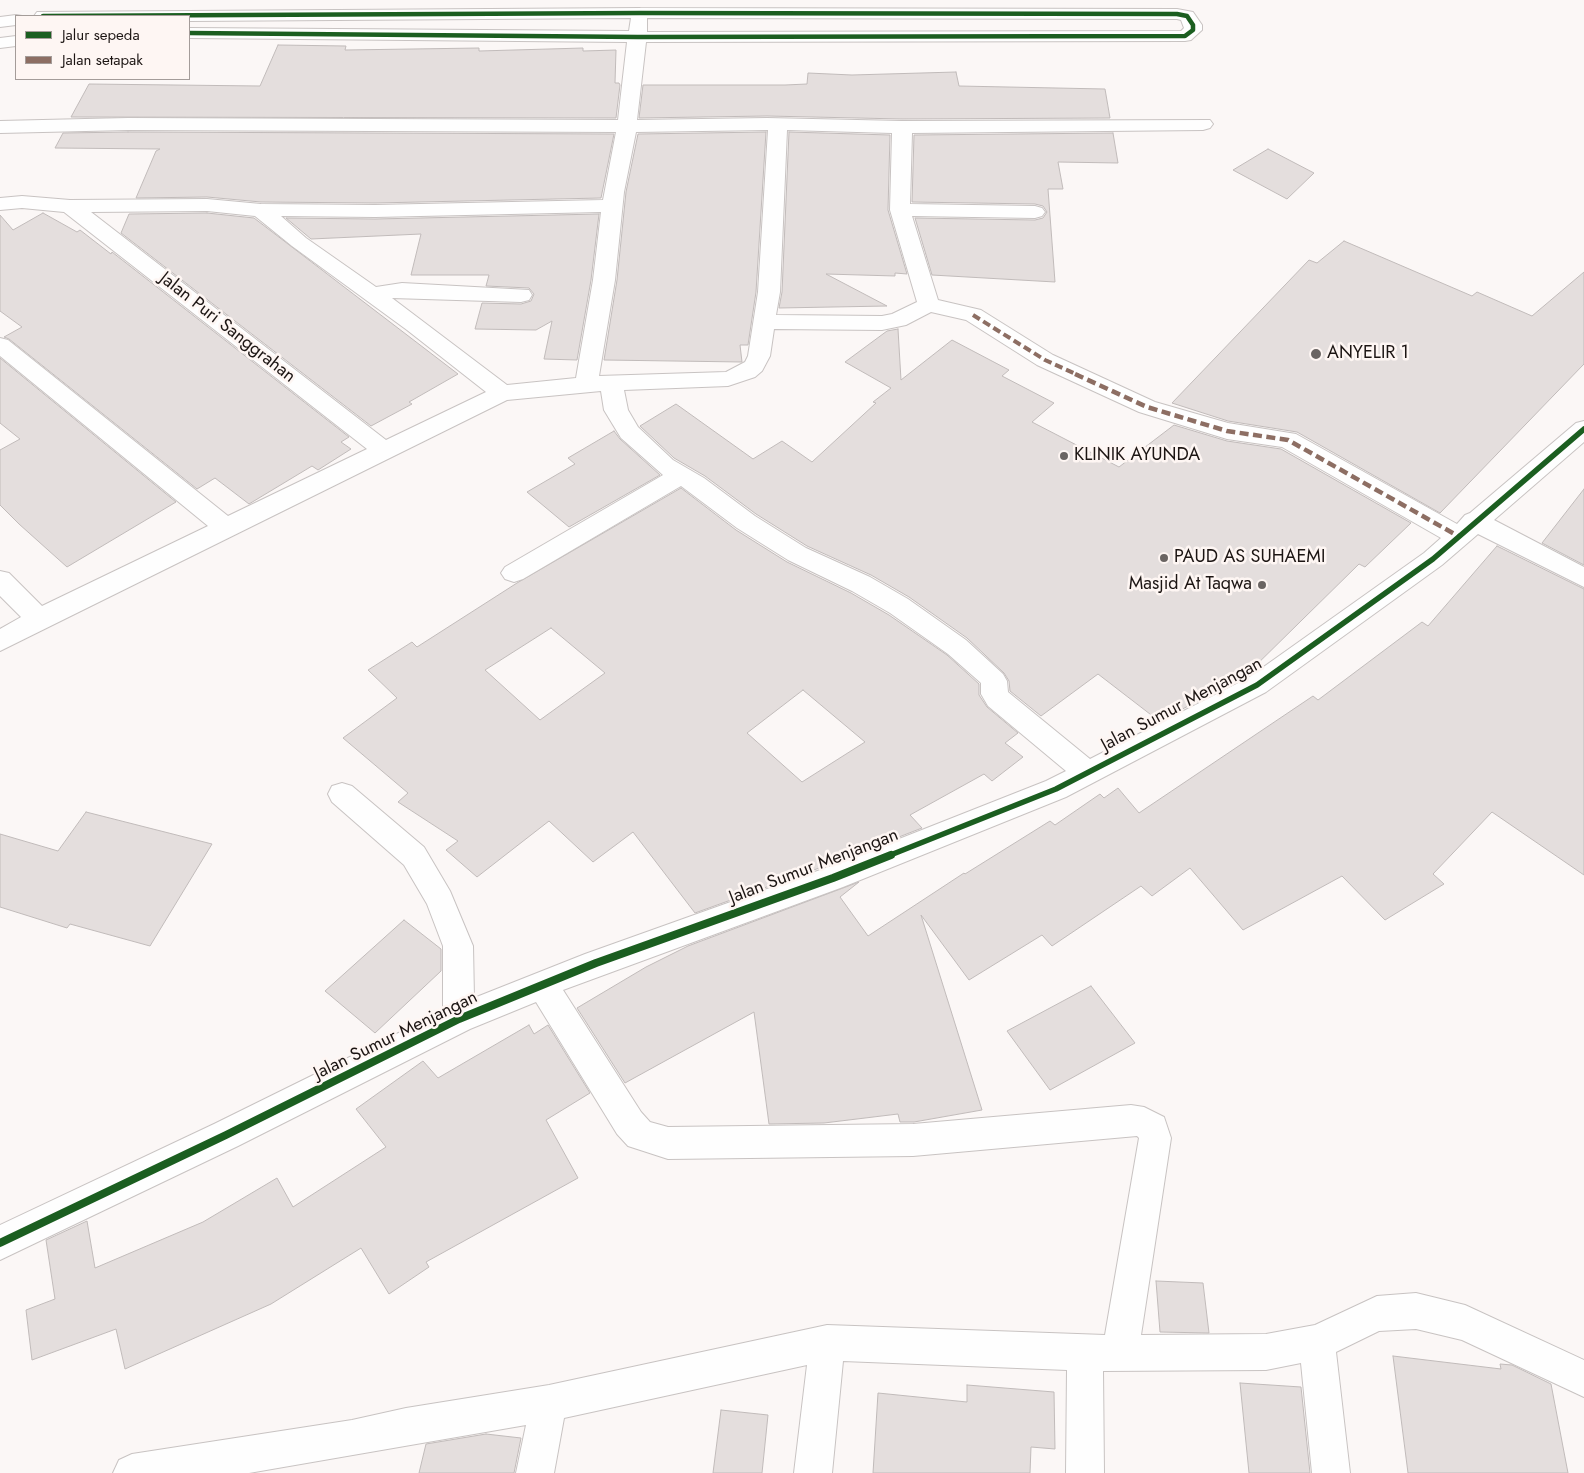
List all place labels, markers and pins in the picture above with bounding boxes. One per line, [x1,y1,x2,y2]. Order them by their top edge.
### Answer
place label: ANYELIR 1 [1327,343,1409,365]
marker: ANYELIR 1 [1309,347,1323,361]
place label: KLINIK AYUNDA [1074,445,1200,467]
marker: KLINIK AYUNDA [1058,450,1070,462]
place label: PAUD AS SUHAEMI [1174,547,1325,569]
marker: PAUD AS SUHAEMI [1158,552,1170,564]
place label: Masjid At Taqwa [1129,574,1252,596]
marker: Masjid At Taqwa [1256,579,1268,591]

